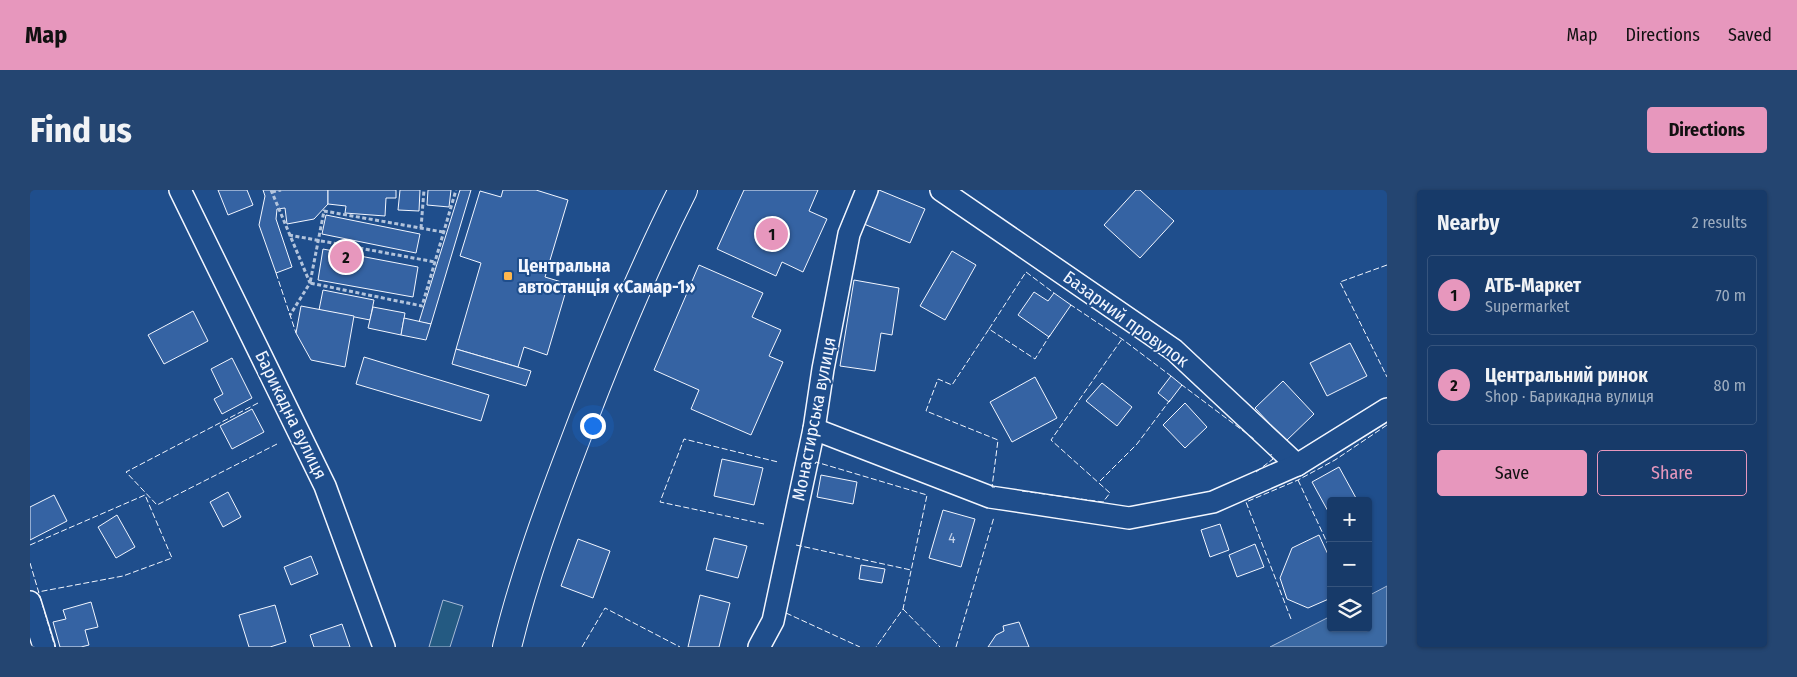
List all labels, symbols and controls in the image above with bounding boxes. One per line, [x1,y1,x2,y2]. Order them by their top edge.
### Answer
text: Map [25,21,67,49]
text: Map [1566,24,1598,46]
text: Directions [1626,24,1700,46]
text: Saved [1728,24,1772,46]
button: Directions [1647,107,1767,153]
text: Find us [30,109,132,151]
text: Nearby [1437,210,1499,236]
text: 2 results [1692,213,1747,232]
pin: 1 [756,215,788,253]
pin: 2 [330,238,362,276]
place label: Центральна автостанція «Самар-1» [518,255,696,298]
street label: Базарний провулок [1059,266,1194,372]
marker: Центральна автостанція «Самар-1» [502,270,514,282]
text: АТБ-Маркет [1485,274,1581,297]
text: 1 [1451,286,1457,305]
text: 70 m [1715,286,1746,305]
text: Supermarket [1485,297,1569,316]
street label: Монастирська вулиця [787,335,841,503]
street label: Барикадна вулиця [250,347,332,483]
text: Центральний ринок [1485,364,1648,387]
text: 2 [1450,376,1458,395]
text: 80 m [1714,376,1746,395]
text: Shop · Барикадна вулиця [1485,387,1654,406]
your location [580,413,606,439]
button: Save [1437,450,1587,496]
button: Share [1597,450,1747,496]
map controls [1327,497,1372,632]
button: + [1327,497,1372,542]
house number: 4 [948,529,956,547]
button: − [1327,542,1372,587]
button: layers [1327,587,1372,632]

